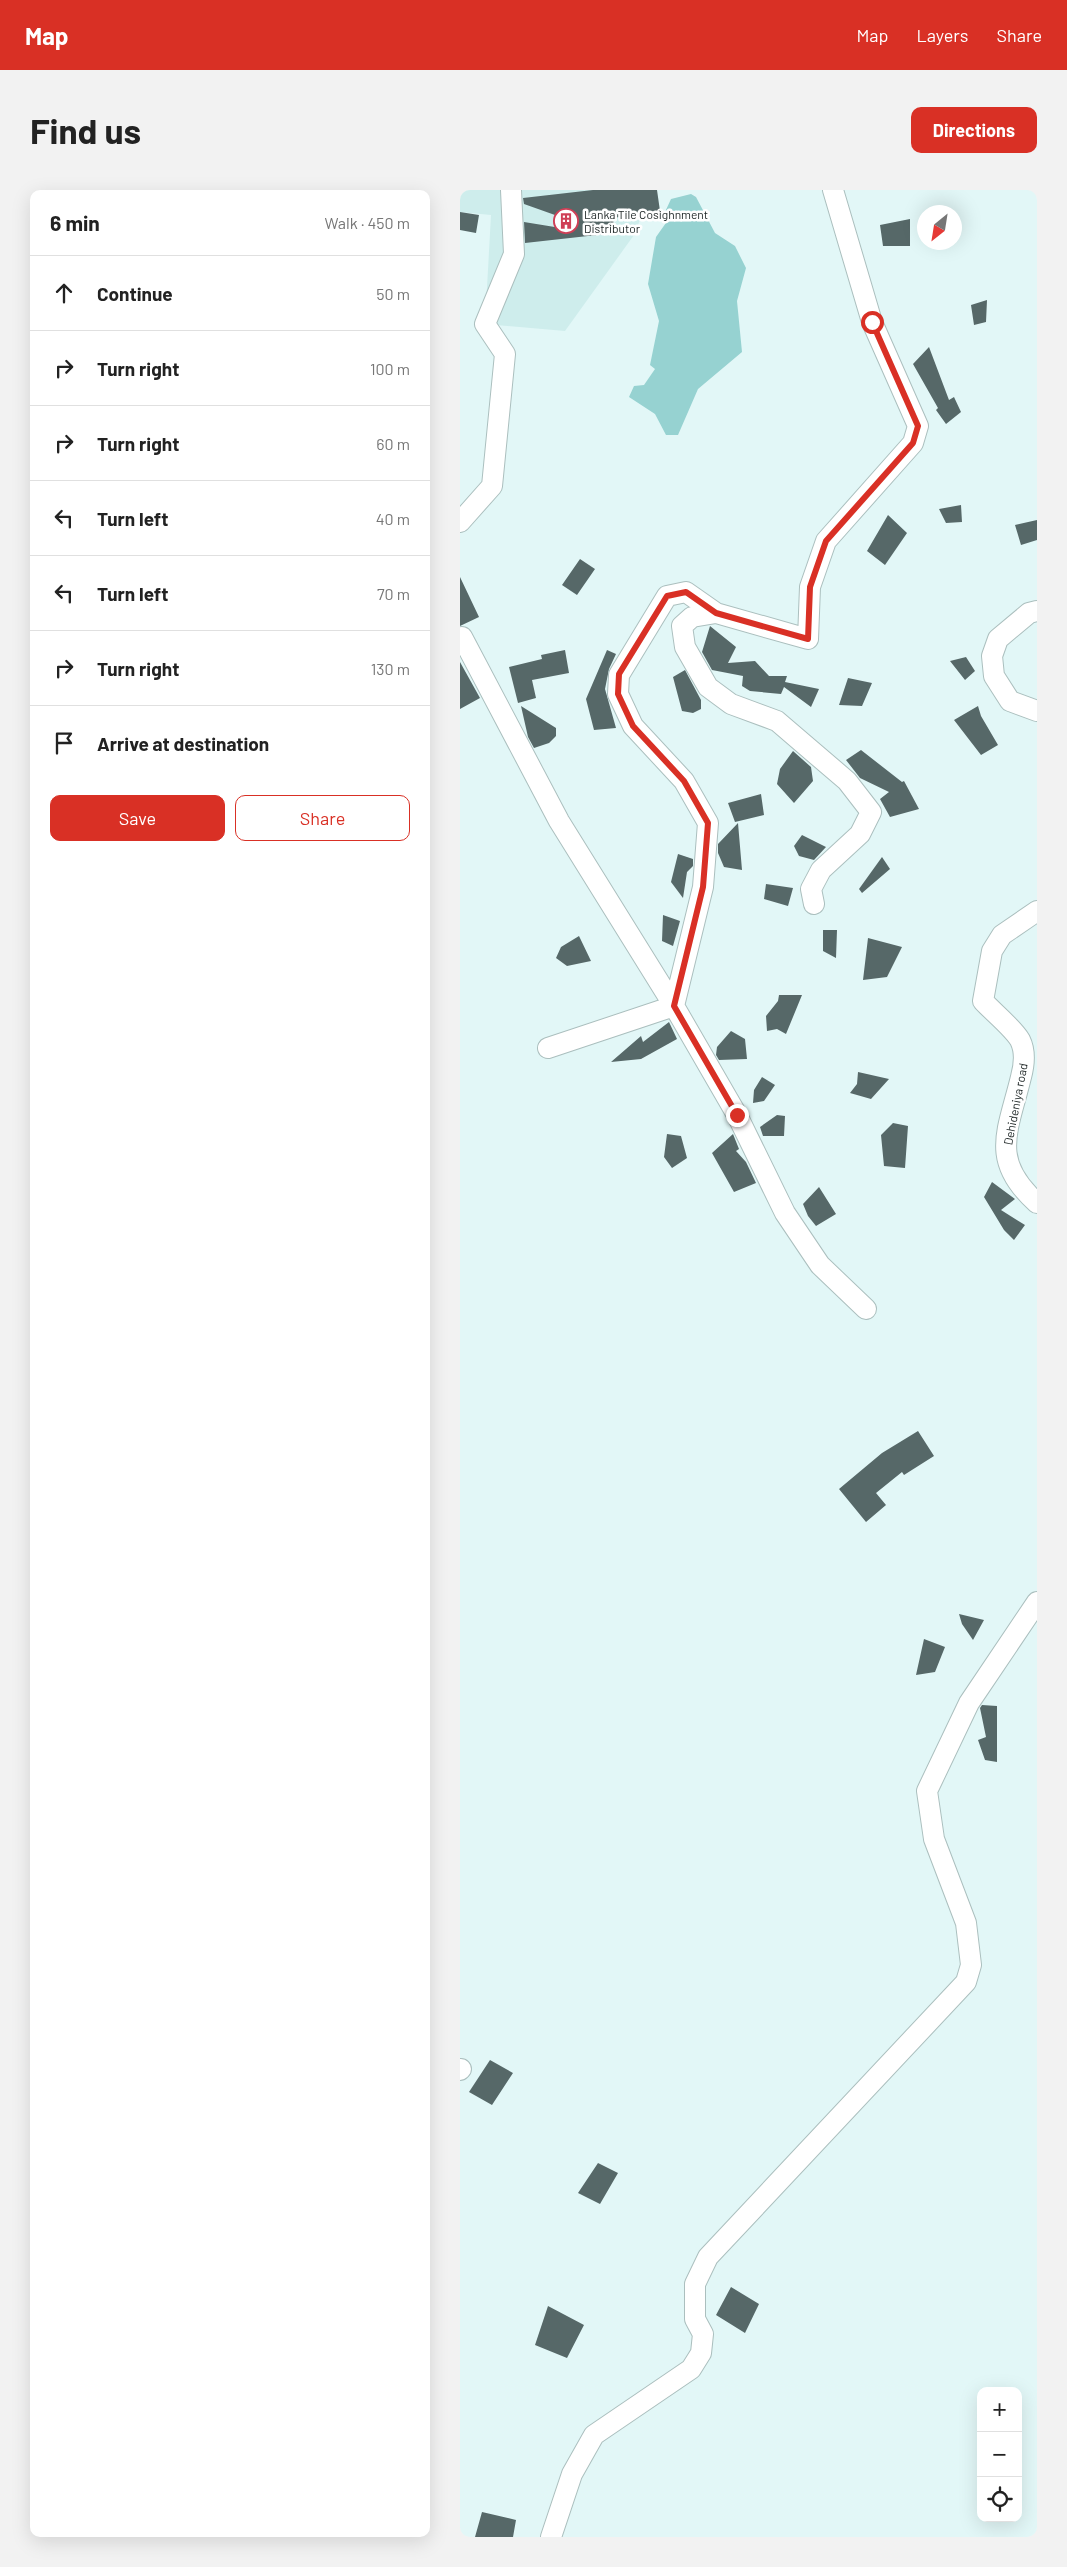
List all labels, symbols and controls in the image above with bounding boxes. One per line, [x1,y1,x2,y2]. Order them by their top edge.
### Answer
text: Map [25,21,68,50]
text: Map [856,24,888,46]
text: Layers [916,24,969,46]
text: Share [997,24,1042,46]
button: Directions [911,107,1037,153]
text: Find us [30,109,141,151]
north arrow [917,205,962,250]
place label: Lanka Tile Cosighnment Distributor [584,207,708,235]
building icon: Lanka Tile Cosighnment Distributor [553,208,579,234]
text: 6 min [50,210,100,235]
text: Walk · 450 m [325,213,410,232]
icon: ahead [50,279,78,307]
text: Continue [97,282,173,305]
text: 50 m [376,284,410,303]
route start [861,311,884,334]
icon: right [50,354,78,382]
text: Turn right [97,357,179,380]
text: 100 m [370,359,410,378]
icon: right [50,429,78,457]
text: Turn right [97,432,179,455]
text: 60 m [376,434,410,453]
icon: left [50,504,78,532]
text: Turn left [97,507,168,530]
text: 40 m [376,509,410,528]
icon: left [50,579,78,607]
text: Turn left [97,582,168,605]
text: 70 m [377,584,410,603]
icon: right [50,654,78,682]
text: Turn right [97,657,179,680]
text: 130 m [371,659,410,678]
icon: arrive [50,729,78,757]
text: Arrive at destination [97,732,269,755]
button: Save [50,795,225,841]
button: Share [235,795,410,841]
street label: Dehideniya road [1000,1062,1030,1146]
route end [726,1104,749,1127]
map controls [977,2387,1022,2522]
button: + [977,2387,1022,2432]
button: − [977,2432,1022,2477]
button: locate [977,2477,1022,2522]

